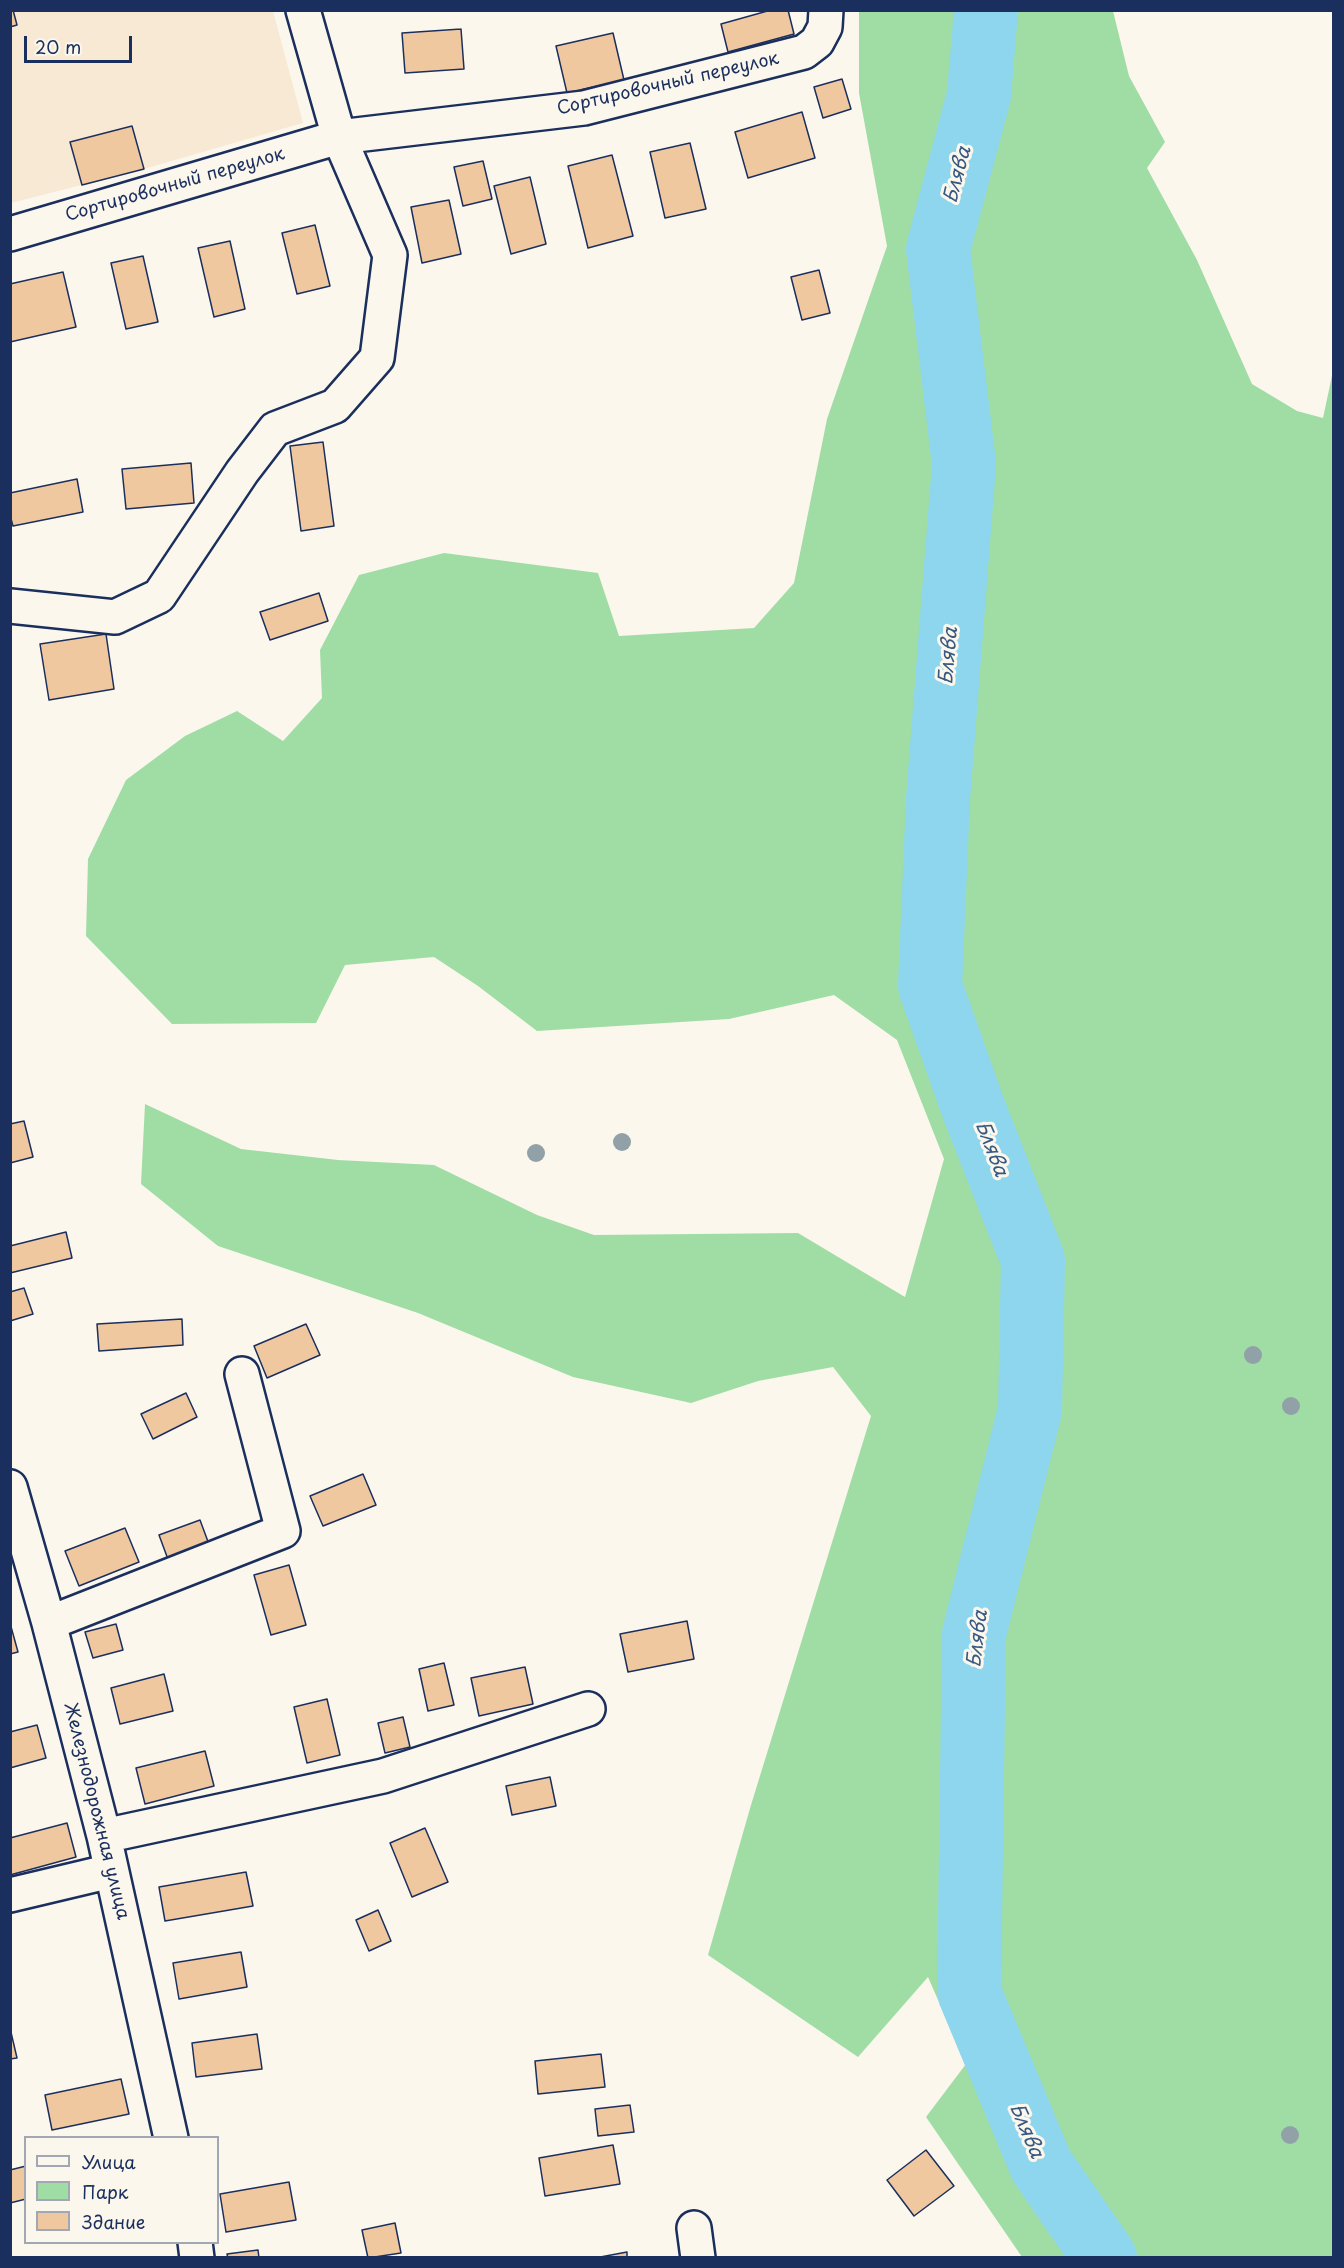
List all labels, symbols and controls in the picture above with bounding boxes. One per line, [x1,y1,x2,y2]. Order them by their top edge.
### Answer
scale bar [27,24,135,62]
text: 20 m [35,33,81,60]
street label: Сортировочный переулок [555,48,781,120]
street label: Сортировочный переулок [63,143,287,227]
water label: Блява [939,144,977,206]
water label: Блява [935,626,963,686]
water label: Блява [970,1118,1012,1180]
water label: Блява [963,1609,993,1669]
street label: Железнодорожная улица [59,1700,133,1922]
water label: Блява [1004,2100,1048,2162]
legend [24,2136,219,2244]
text: Улица [82,2148,136,2175]
text: Парк [82,2178,128,2205]
text: Здание [82,2208,145,2235]

